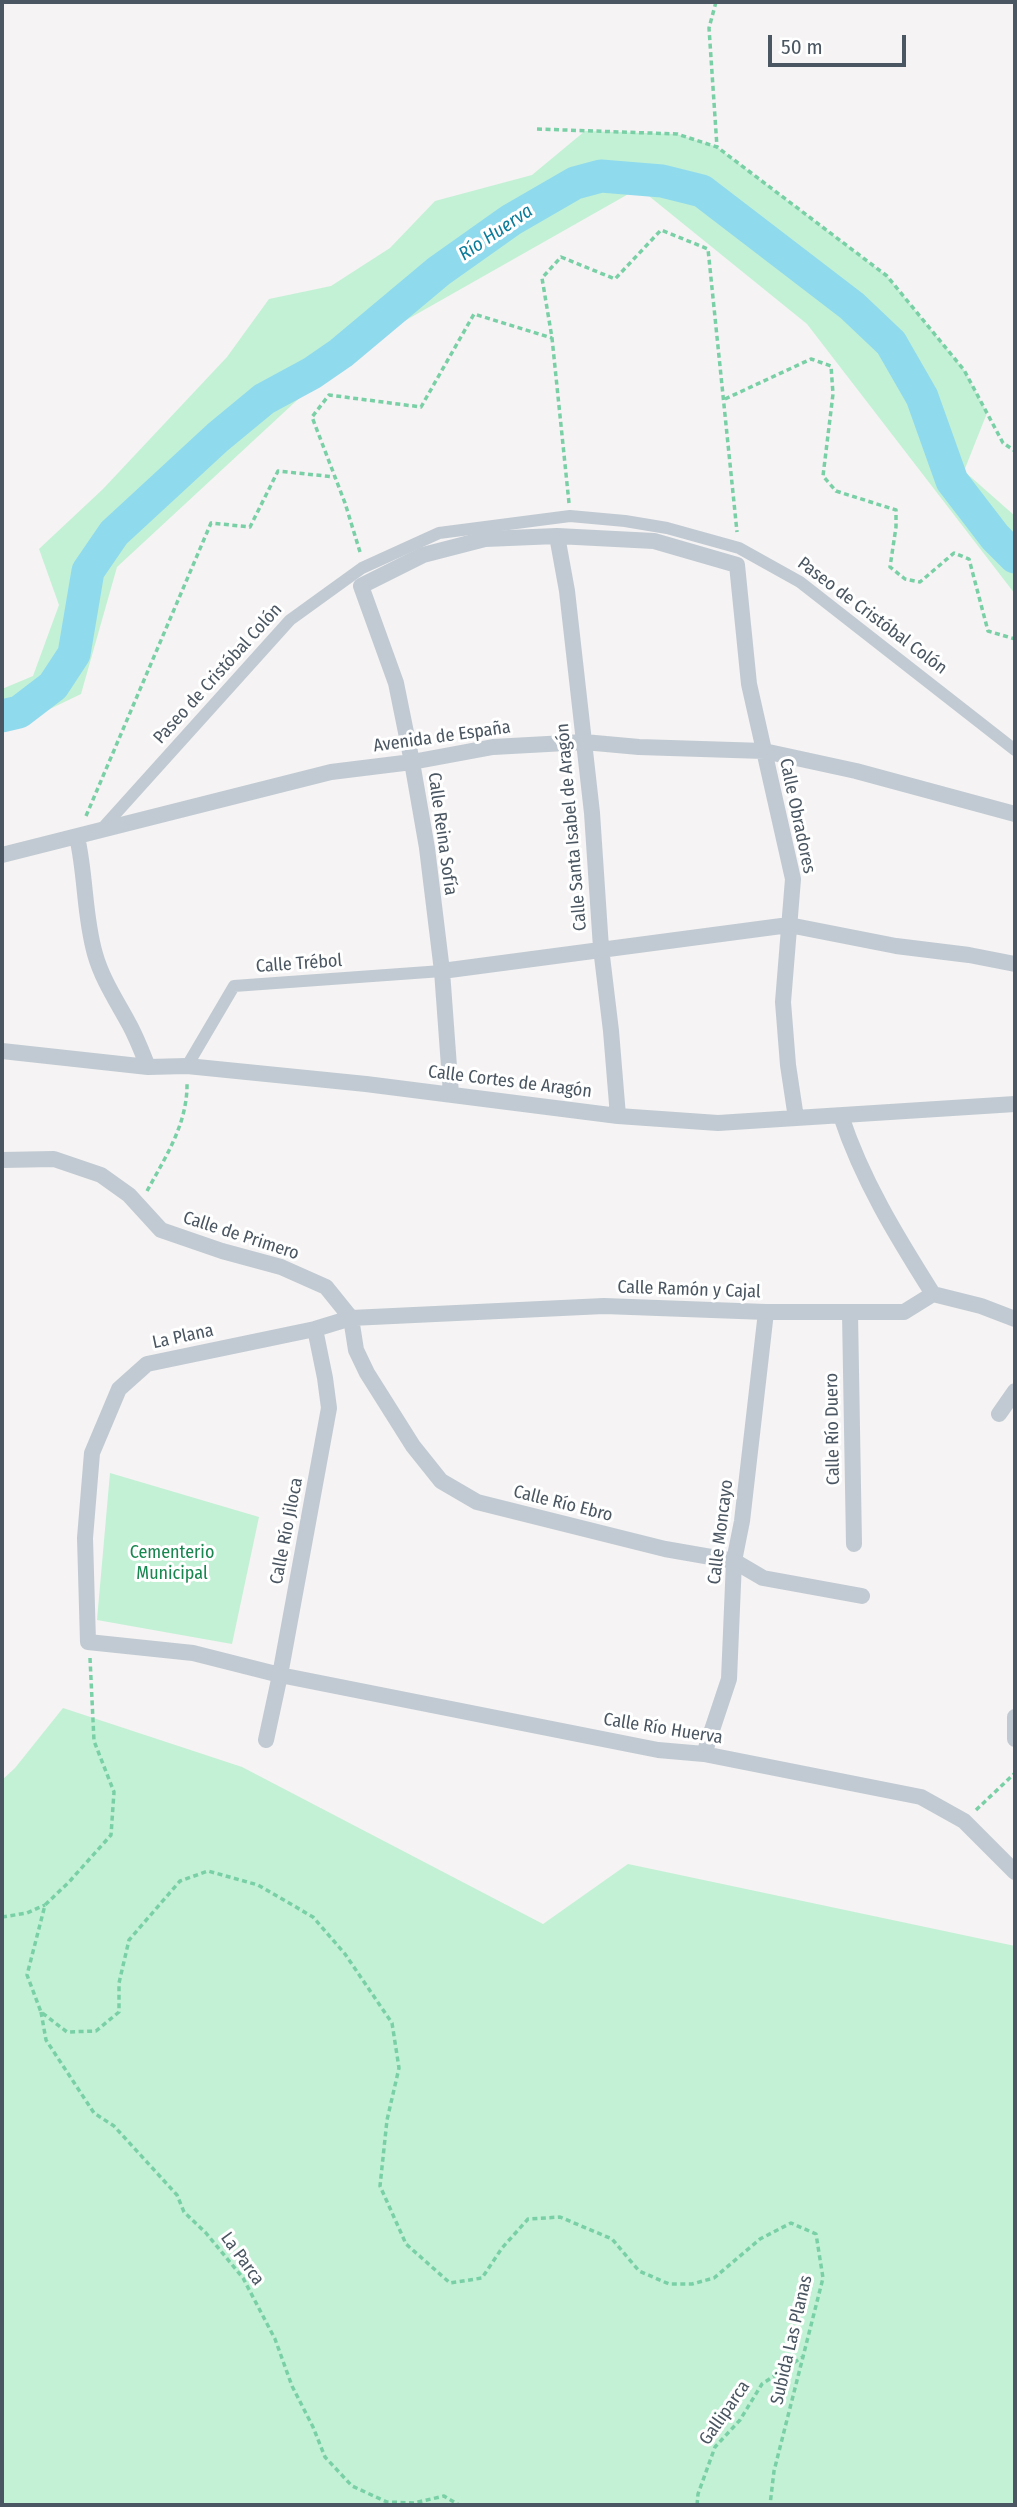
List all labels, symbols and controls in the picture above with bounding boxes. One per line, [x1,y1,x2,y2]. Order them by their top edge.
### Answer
scale bar [772,21,910,65]
text: 50 m [781,34,823,60]
water label: Río Huerva [455,200,537,266]
street label: Paseo de Cristóbal Colón [793,553,951,679]
street label: Paseo de Cristóbal Colón [149,599,287,749]
street label: Avenida de España [372,717,512,757]
street label: Calle Santa Isabel de Aragón [552,722,592,932]
street label: Calle Obradores [774,757,820,875]
street label: Calle Reina Sofía [423,771,461,897]
street label: Calle Trébol [255,950,343,978]
street label: Calle Cortes de Aragón [427,1061,593,1103]
street label: Calle de Primero [180,1207,302,1265]
street label: Calle Ramón y Cajal [617,1277,761,1303]
street label: La Plana [150,1320,216,1354]
street label: Calle Río Duero [821,1373,845,1485]
street label: Calle Río Jiloca [266,1476,308,1586]
street label: Calle Moncayo [704,1478,738,1586]
street label: Calle Río Ebro [511,1481,615,1527]
park label: Cementerio Municipal [130,1542,214,1584]
street label: Calle Río Huerva [602,1709,724,1749]
street label: La Parca [216,2228,268,2290]
street label: Subida Las Planas [767,2273,817,2407]
street label: Galliparca [695,2377,755,2449]

